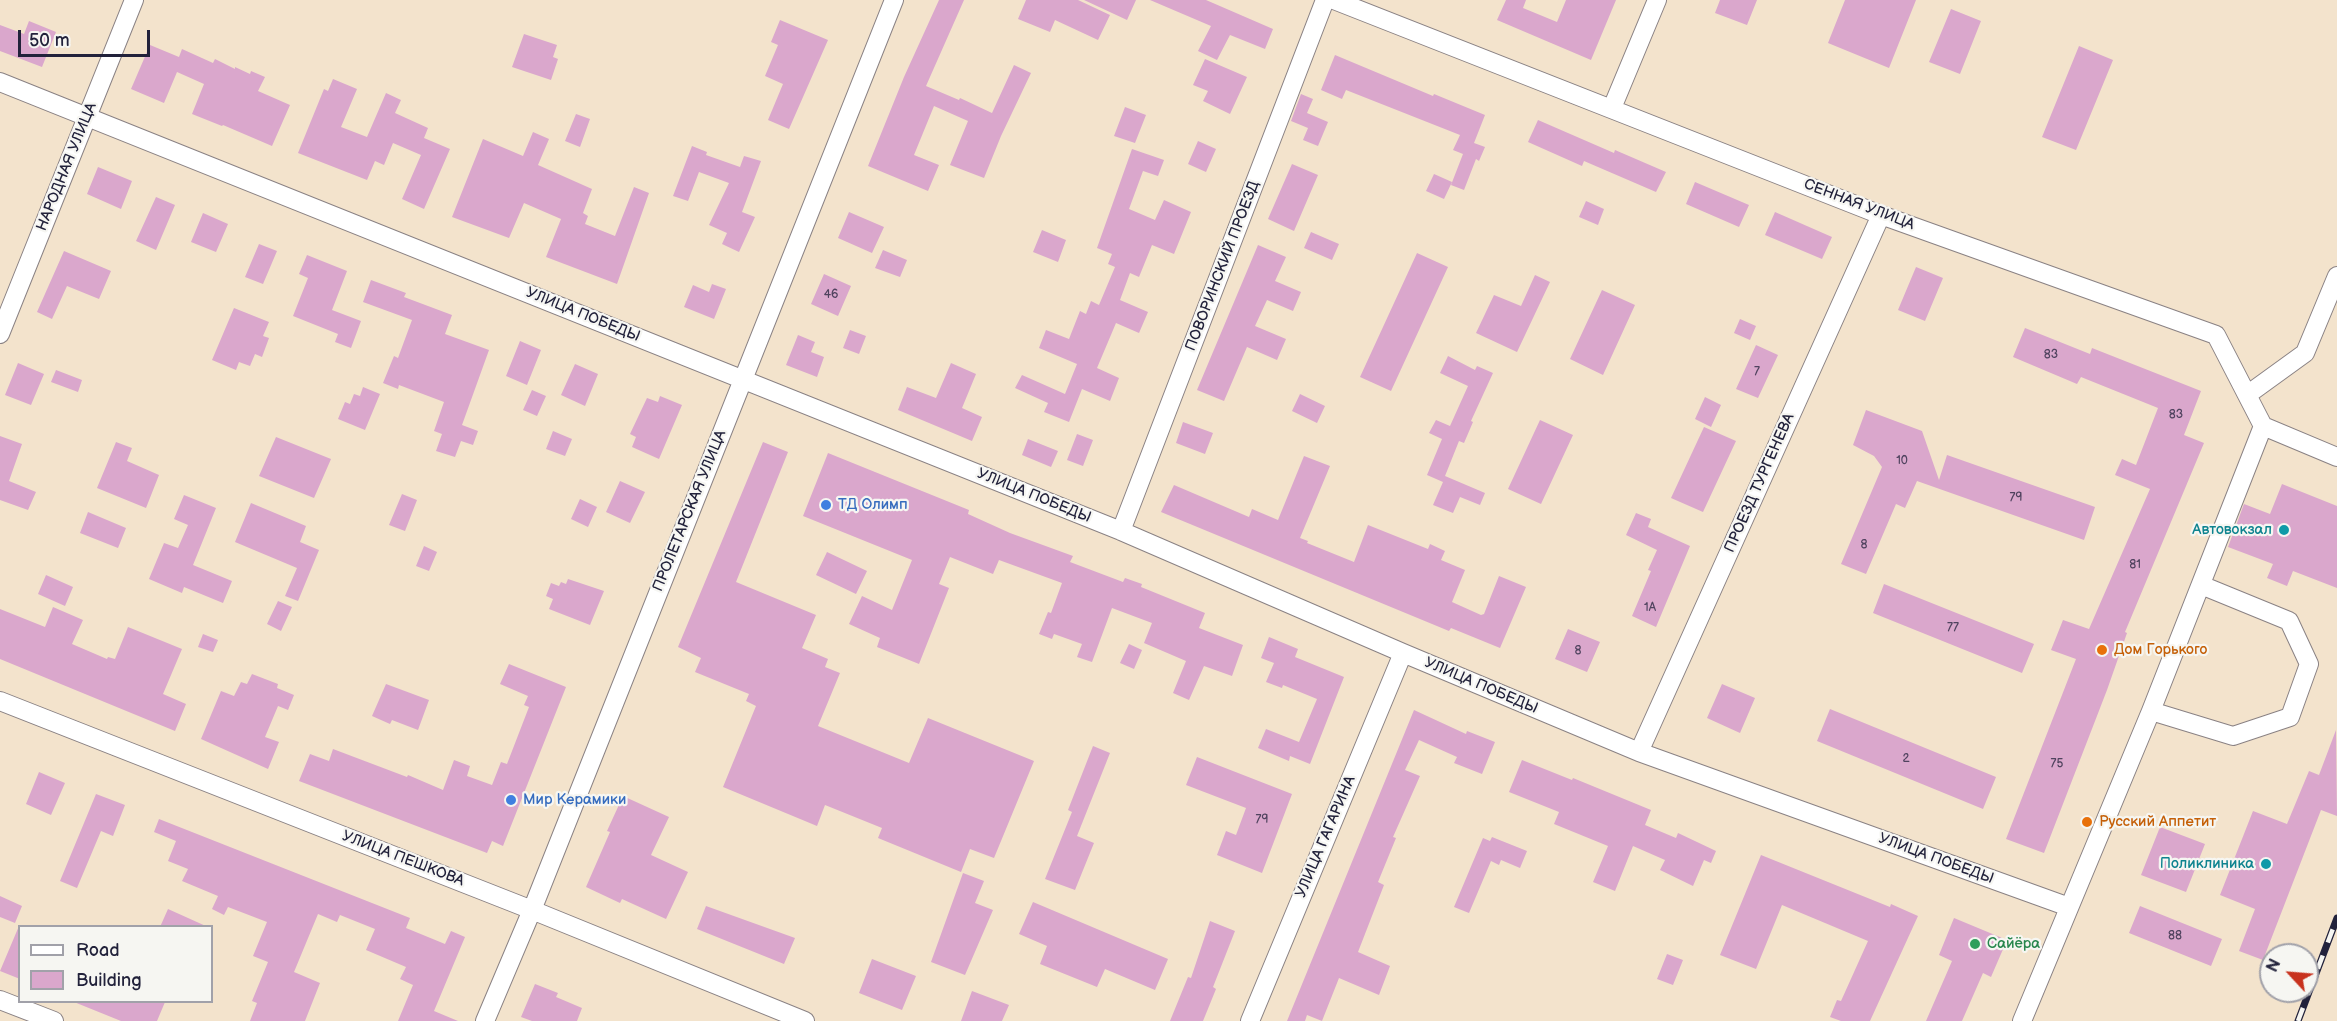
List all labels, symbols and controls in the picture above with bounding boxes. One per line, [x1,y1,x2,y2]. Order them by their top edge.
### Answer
scale bar [21,18,153,56]
text: 50 m [29,30,70,51]
street label: НАРОДНАЯ УЛИЦА [33,100,101,234]
street label: СЕННАЯ УЛИЦА [1801,176,1917,234]
street label: ПОВОРИНСКИЙ ПРОЕЗД [1182,178,1264,354]
street label: УЛИЦА ПОБЕДЫ [523,284,643,346]
house number: 46 [824,288,838,302]
house number: 83 [2044,348,2058,362]
house number: 7 [1754,365,1760,379]
house number: 83 [2169,408,2183,422]
street label: ПРОЕЗД ТУРГЕНЕВА [1721,411,1799,555]
street label: ПРОЛЕТАРСКАЯ УЛИЦА [649,428,731,594]
house number: 10 [1896,454,1908,468]
street label: УЛИЦА ПОБЕДЫ [974,465,1094,527]
house number: 79 [2010,491,2022,505]
place label: ТД Олимп [838,496,908,514]
marker: ТД Олимп [819,498,833,512]
place label: Автовокзал [2192,521,2272,539]
marker: Автовокзал [2277,523,2291,537]
house number: 8 [1861,538,1867,552]
house number: 81 [2129,558,2141,572]
house number: 1А [1644,601,1656,615]
house number: 77 [1947,621,1959,635]
place label: Дом Горького [2114,641,2207,659]
marker: Дом Горького [2095,643,2109,657]
house number: 8 [1575,644,1581,658]
street label: УЛИЦА ПОБЕДЫ [1422,654,1540,718]
house number: 2 [1902,752,1910,766]
house number: 75 [2051,757,2063,771]
street label: УЛИЦА ГАГАРИНА [1292,773,1360,901]
place label: Мир Керамики [523,791,626,809]
marker: Мир Керамики [504,793,518,807]
house number: 79 [1256,813,1268,827]
place label: Русский Аппетит [2099,813,2216,831]
marker: Русский Аппетит [2080,815,2094,829]
street label: УЛИЦА ПЕШКОВА [339,827,467,891]
street label: УЛИЦА ПОБЕДЫ [1876,830,1996,888]
place label: Поликлиника [2160,855,2254,873]
marker: Поликлиника [2259,857,2273,871]
legend [18,925,213,1003]
house number: 88 [2168,929,2182,943]
place label: Сайёра [1987,935,2040,953]
marker: Сайёра [1968,937,1982,951]
text: Road [76,940,120,961]
north arrow [2259,943,2319,1003]
text: N [2263,956,2285,975]
text: Building [76,970,142,991]

